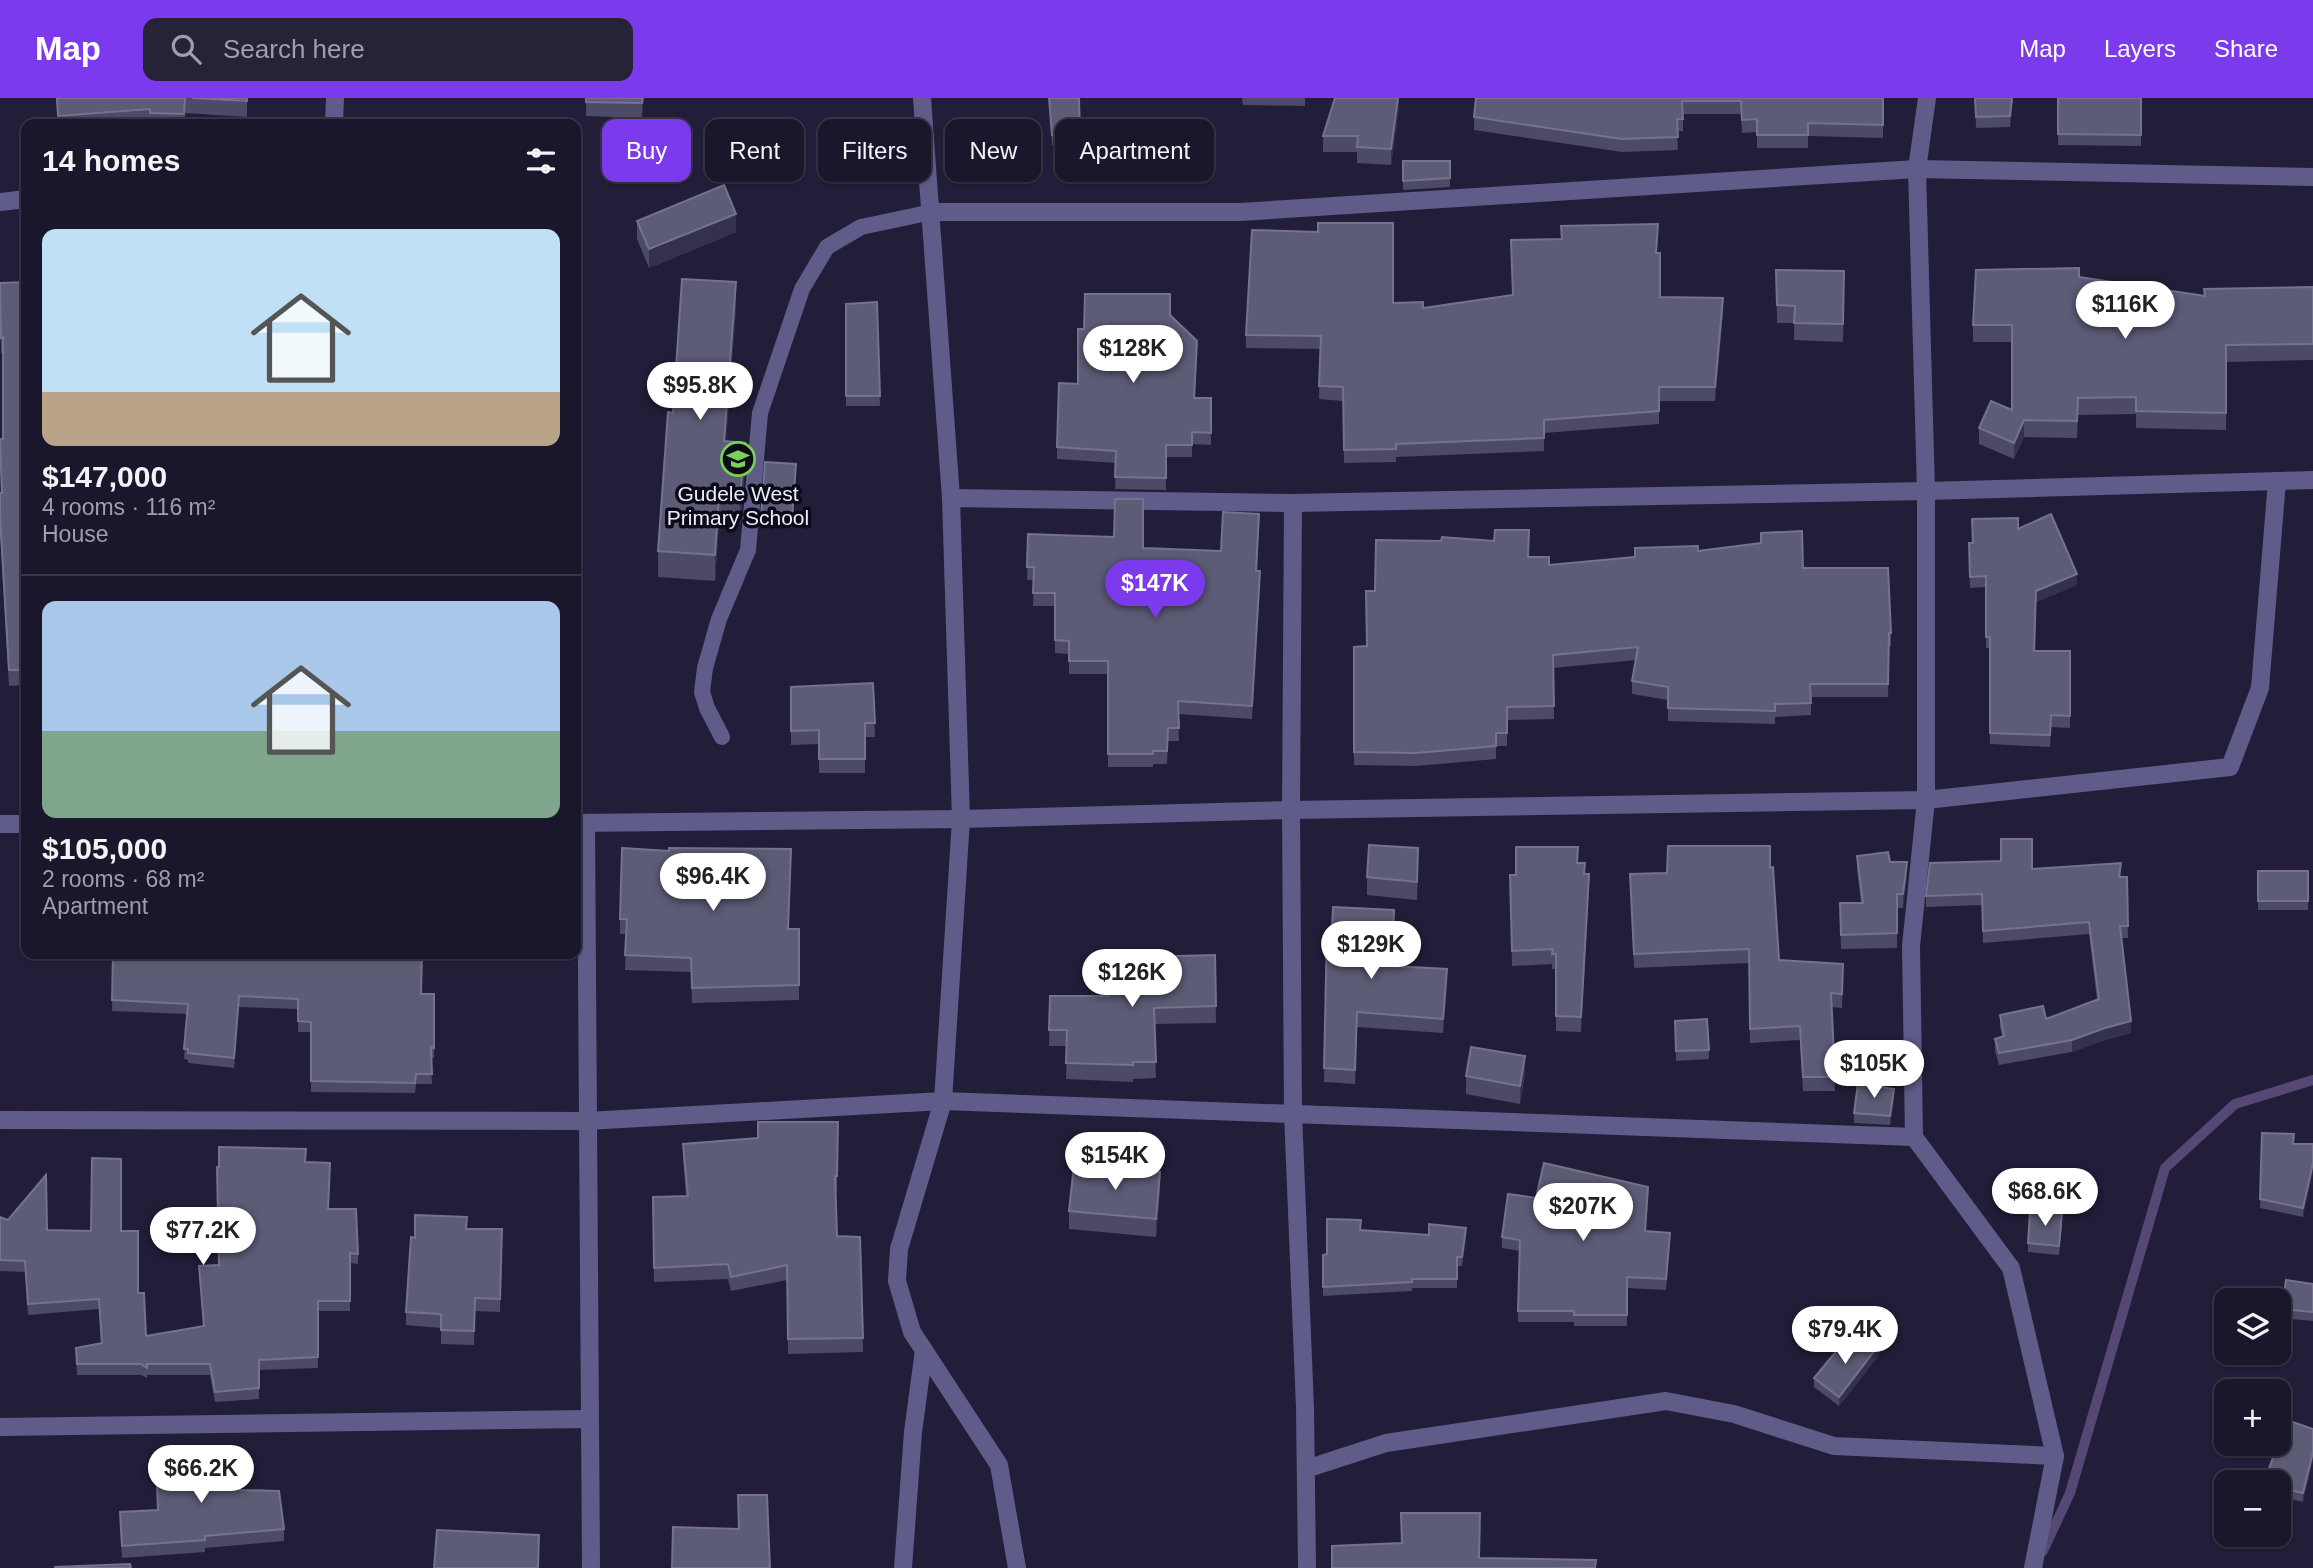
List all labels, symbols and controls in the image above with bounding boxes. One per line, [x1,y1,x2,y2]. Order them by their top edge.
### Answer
search box [143,18,633,81]
text: Map [35,30,101,67]
icon: search [167,30,205,68]
text: Search here [223,34,365,64]
text: Map [2019,35,2066,62]
text: Layers [2104,35,2176,62]
text: Share [2214,35,2278,62]
chip: Buy [602,119,691,182]
chip: Rent [705,119,804,182]
chip: Filters [818,119,931,182]
chip: New [945,119,1041,182]
chip: Apartment [1055,119,1214,182]
icon: filters [522,142,560,180]
text: 14 homes [42,144,180,177]
icon: home [238,275,364,401]
pin: $116K [2076,282,2174,341]
text: $116K [2092,291,2158,317]
pin: $128K [1084,326,1182,385]
text: $128K [1099,335,1167,361]
pin: $95.8K [643,362,757,422]
text: $95.8K [663,372,737,398]
school or university icon: Gudele West Primary School [719,440,757,478]
text: $147,000 [42,460,167,493]
place label: Gudele West Primary School [667,482,809,529]
text: 4 rooms · 116 m² [42,494,215,520]
text: House [42,521,108,547]
pin: $147K [1106,560,1204,620]
text: $147K [1121,570,1189,596]
icon: home [238,647,364,773]
text: $105,000 [42,832,167,865]
pin: $96.4K [656,854,770,913]
text: $96.4K [676,863,750,889]
text: 2 rooms · 68 m² [42,866,204,892]
text: Apartment [42,893,148,919]
pin: $129K [1322,922,1420,981]
text: $129K [1337,931,1405,957]
pin: $126K [1083,950,1181,1009]
text: $126K [1098,959,1166,985]
pin: $105K [1825,1040,1923,1100]
text: $105K [1840,1050,1908,1076]
pin: $154K [1066,1132,1164,1192]
text: $154K [1081,1142,1149,1168]
pin: $68.6K [1988,1168,2102,1228]
text: $68.6K [2008,1178,2082,1204]
pin: $207K [1534,1184,1632,1243]
text: $207K [1549,1193,1617,1219]
pin: $77.2K [146,1208,260,1267]
text: $77.2K [166,1217,240,1243]
map controls [2214,1288,2291,1547]
button: layers [2214,1288,2291,1365]
pin: $79.4K [1788,1306,1902,1366]
text: $79.4K [1808,1316,1882,1342]
button: + [2214,1379,2291,1456]
pin: $66.2K [144,1446,258,1505]
text: $66.2K [164,1455,238,1481]
button: − [2214,1470,2291,1547]

